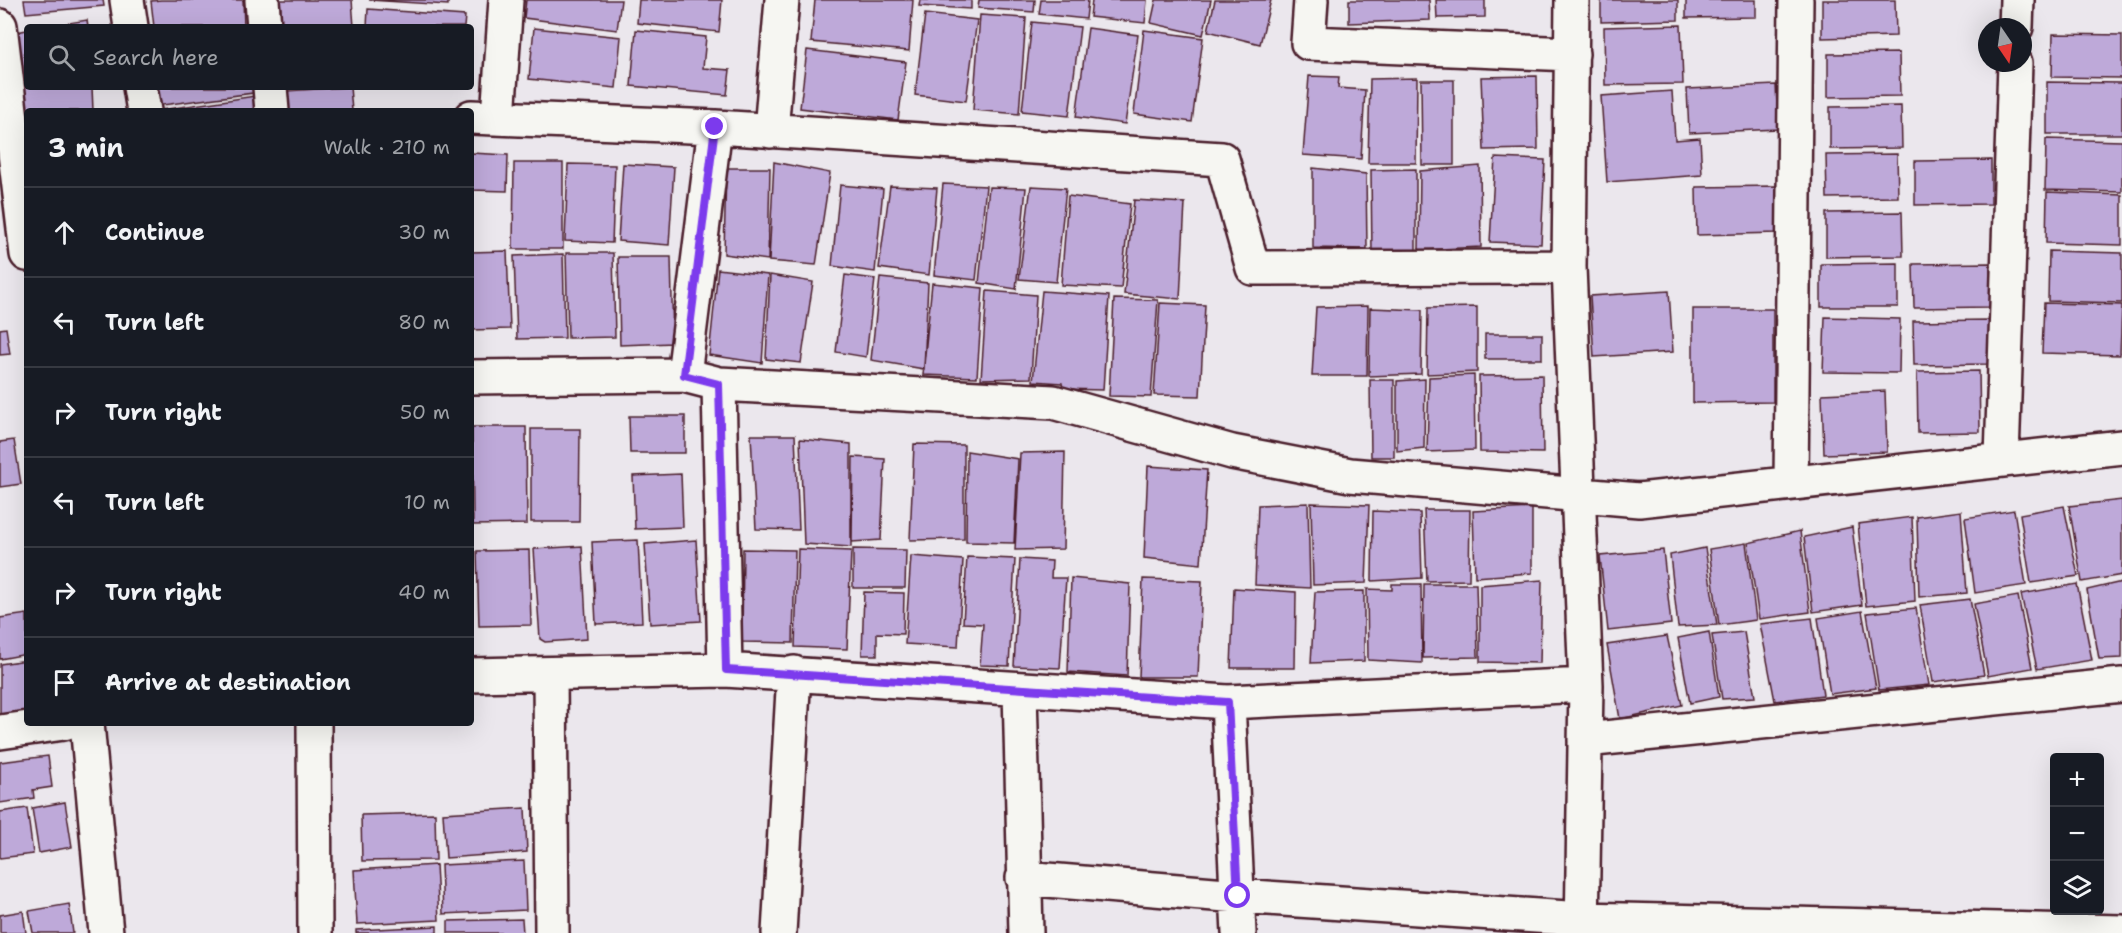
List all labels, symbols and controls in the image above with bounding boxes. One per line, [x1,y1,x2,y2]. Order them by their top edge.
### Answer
north arrow [1978,18,2032,72]
search box [24,24,474,90]
icon: search [45,41,78,74]
text: Search here [93,43,219,72]
route end [701,113,727,139]
text: 3 min [48,130,124,165]
text: Walk · 210 m [324,134,450,160]
icon: ahead [48,216,81,249]
text: Continue [105,218,205,247]
text: 30 m [398,219,450,245]
icon: left [48,306,81,339]
text: Turn left [105,308,204,337]
text: 80 m [398,309,450,335]
icon: right [48,396,81,429]
text: Turn right [105,398,222,427]
text: 50 m [400,399,450,425]
icon: left [48,486,81,519]
text: Turn left [105,488,204,517]
text: 10 m [404,489,450,515]
icon: right [48,576,81,609]
text: Turn right [105,578,222,607]
text: 40 m [398,579,450,605]
icon: arrive [48,666,81,699]
text: Arrive at destination [105,668,351,697]
map controls [2050,753,2104,915]
button: + [2050,753,2104,807]
button: − [2050,807,2104,861]
button: layers [2050,861,2104,915]
route start [1224,882,1250,908]

